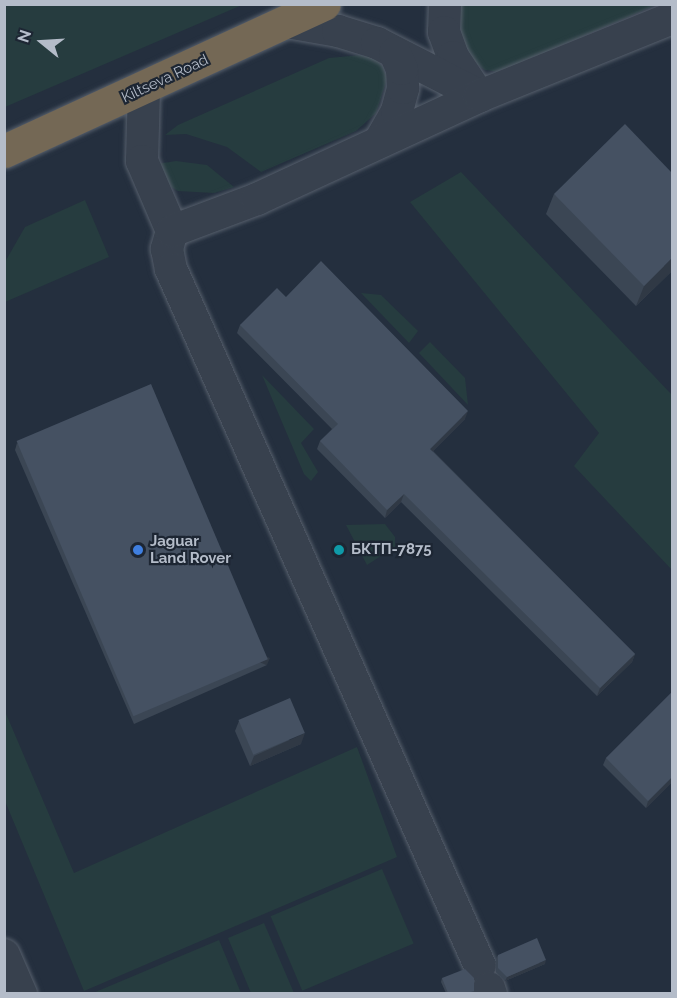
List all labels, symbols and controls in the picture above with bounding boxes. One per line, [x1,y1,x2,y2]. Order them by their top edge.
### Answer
north arrow [12,12,72,72]
text: N [13,28,35,45]
street label: Kiltseva Road [119,51,211,107]
place label: Jaguar Land Rover [150,532,231,567]
place label: БКТП-7875 [351,541,432,559]
marker: Jaguar Land Rover [131,543,145,557]
marker: БКТП-7875 [332,543,346,557]

